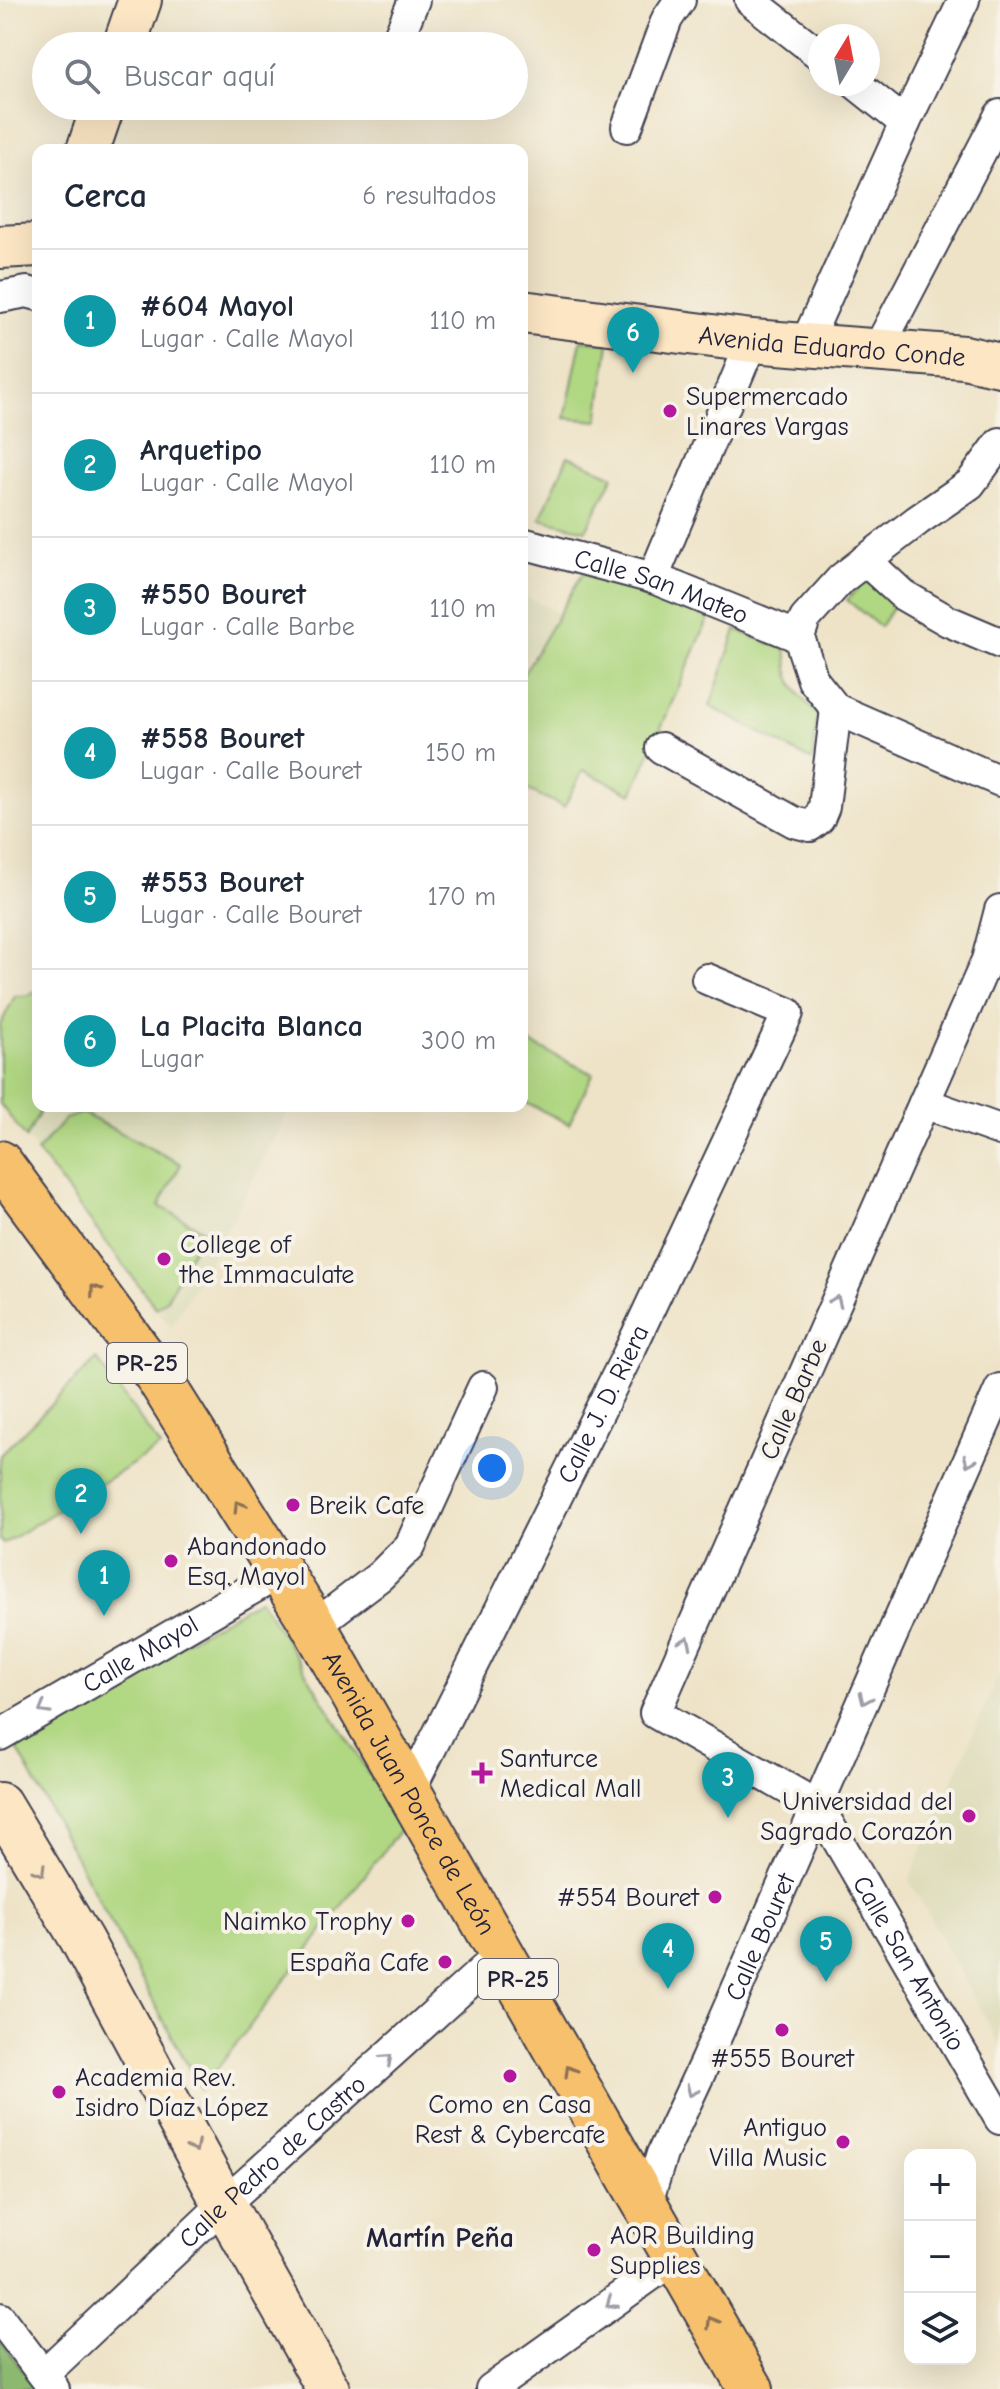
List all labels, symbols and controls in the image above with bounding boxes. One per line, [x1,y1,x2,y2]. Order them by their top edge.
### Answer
north arrow [808,24,880,96]
search box [32,32,528,120]
icon: search [60,54,104,98]
text: Buscar aquí [124,59,275,94]
text: Cerca [64,176,147,216]
text: 6 resultados [362,181,496,211]
text: #604 Mayol [140,289,294,324]
text: 1 [85,306,95,336]
text: 110 m [429,306,496,336]
pin: 6 [607,307,659,373]
street label: Avenida Eduardo Conde [697,320,966,373]
text: Lugar · Calle Mayol [140,324,354,354]
place label: Supermercado Linares Vargas [686,382,848,442]
marker: Supermercado Linares Vargas [661,402,679,420]
text: Arquetipo [140,433,262,468]
text: 2 [84,450,96,480]
text: 110 m [429,450,496,480]
text: Lugar · Calle Mayol [140,468,354,498]
street label: Calle San Mateo [571,544,752,631]
text: #550 Bouret [140,577,306,612]
text: 3 [84,594,96,624]
text: 110 m [429,594,496,624]
text: Lugar · Calle Barbe [140,612,355,642]
text: #558 Bouret [140,721,304,756]
text: 4 [84,738,96,768]
text: 150 m [426,738,496,768]
text: Lugar · Calle Bouret [140,756,361,786]
text: #553 Bouret [140,865,304,900]
text: 5 [83,882,97,912]
text: 170 m [427,882,496,912]
text: Lugar · Calle Bouret [140,900,361,930]
text: La Placita Blanca [140,1009,363,1044]
text: 6 [83,1026,97,1056]
text: 300 m [421,1026,496,1056]
text: Lugar [140,1044,204,1074]
place label: College of the Immaculate [178,1230,354,1290]
marker: College of the Immaculate [155,1250,173,1268]
one-way arrow [90,1284,104,1299]
one-way arrow [826,1295,842,1310]
street label: Calle J. D. Riera [552,1320,656,1488]
street label: Calle Barbe [754,1334,834,1465]
road number: PR-25 [107,1343,187,1383]
your location [472,1448,512,1488]
one-way arrow [962,1453,978,1467]
pin: 2 [55,1468,107,1534]
place label: Breik Cafe [309,1491,424,1521]
marker: Breik Cafe [284,1496,302,1514]
one-way arrow [234,1500,249,1515]
place label: Abandonado Esq. Mayol [187,1532,327,1592]
pin: 1 [78,1550,130,1616]
marker: Abandonado Esq. Mayol [162,1552,180,1570]
street label: Calle Mayol [78,1609,204,1700]
one-way arrow [677,1636,693,1650]
street label: Avenida Juan Ponce de León [316,1646,502,1940]
one-way arrow [858,1691,874,1705]
one-way arrow [38,1699,53,1715]
place label: Santurce Medical Mall [500,1744,641,1804]
pin: 3 [702,1752,754,1818]
marker: Santurce Medical Mall [471,1762,493,1784]
place label: Universidad del Sagrado Corazón [760,1787,953,1847]
marker: Universidad del Sagrado Corazón [960,1807,978,1825]
one-way arrow [30,1862,46,1877]
street label: Calle Bouret [720,1867,802,2005]
street label: Calle San Antonio [846,1871,971,2056]
place label: #554 Bouret [557,1883,701,1913]
marker: #554 Bouret [706,1888,724,1906]
place label: Naimko Trophy [223,1907,392,1937]
marker: Naimko Trophy [399,1912,417,1930]
pin: 5 [800,1916,852,1982]
pin: 4 [642,1923,694,1989]
place label: España Cafe [290,1948,429,1978]
marker: España Cafe [436,1953,454,1971]
road number: PR-25 [478,1959,558,1999]
marker: #555 Bouret [773,2021,791,2039]
place label: #555 Bouret [710,2044,855,2074]
one-way arrow [377,2055,392,2069]
place label: Academia Rev. Isidro Díaz López [75,2063,268,2123]
one-way arrow [564,2065,580,2080]
marker: Como en Casa Rest & Cybercafe [501,2067,519,2085]
street label: Calle Pedro de Castro [173,2069,372,2254]
one-way arrow [686,2082,702,2097]
marker: Academia Rev. Isidro Díaz López [50,2083,68,2101]
place label: Como en Casa Rest & Cybercafe [415,2090,605,2150]
place label: Antiguo Villa Music [709,2113,827,2173]
marker: Antiguo Villa Music [834,2133,852,2151]
one-way arrow [184,2139,199,2153]
map controls [904,2149,976,2365]
button: + [904,2149,976,2221]
place label: AOR Building Supplies [610,2221,755,2281]
button: − [904,2221,976,2293]
district label: Martín Peña [366,2222,514,2254]
marker: AOR Building Supplies [585,2241,603,2259]
one-way arrow [606,2293,620,2308]
button: layers [904,2293,976,2365]
one-way arrow [706,2316,722,2330]

